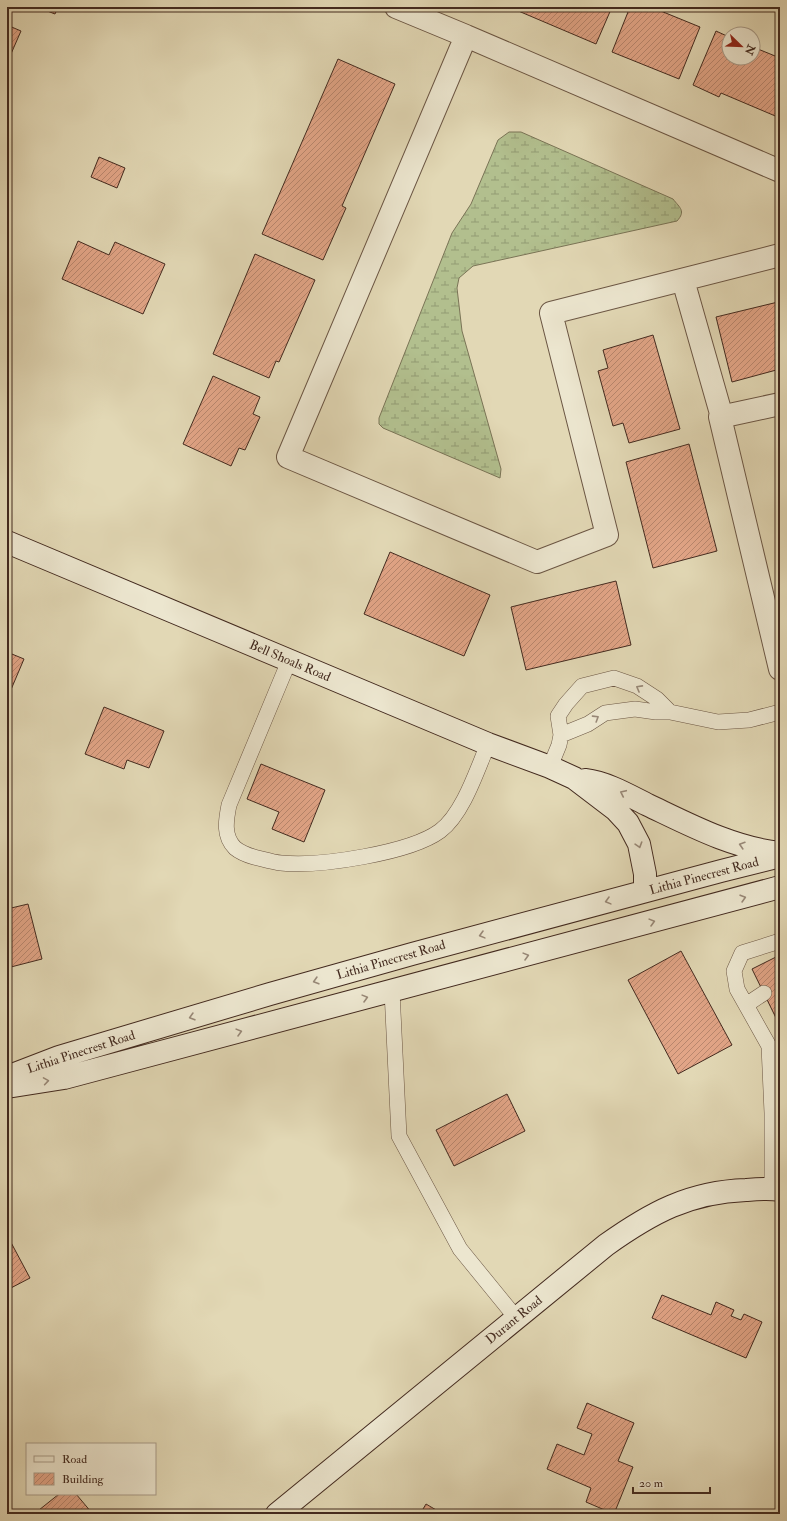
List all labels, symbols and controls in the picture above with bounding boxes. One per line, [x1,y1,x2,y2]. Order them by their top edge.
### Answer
north arrow [721,26,761,66]
text: N [741,42,758,58]
street label: Bell Shoals Road [247,637,334,686]
one-way arrow [636,686,644,693]
one-way arrow [592,716,599,723]
one-way arrow [620,790,627,798]
one-way arrow [739,841,746,850]
one-way arrow [634,842,643,849]
street label: Lithia Pinecrest Road [648,854,761,898]
one-way arrow [739,894,746,902]
one-way arrow [605,897,611,905]
one-way arrow [648,918,655,927]
one-way arrow [479,930,486,939]
street label: Lithia Pinecrest Road [335,937,448,983]
one-way arrow [523,952,530,960]
one-way arrow [313,976,320,985]
one-way arrow [361,994,368,1003]
one-way arrow [188,1012,195,1021]
street label: Lithia Pinecrest Road [25,1027,138,1077]
one-way arrow [235,1028,242,1037]
one-way arrow [42,1077,49,1086]
street label: Durant Road [482,1292,546,1348]
legend [26,1443,156,1495]
text: Road [62,1452,87,1467]
scale bar [633,1469,710,1495]
text: Building [62,1472,105,1487]
text: 20 m [639,1476,664,1491]

